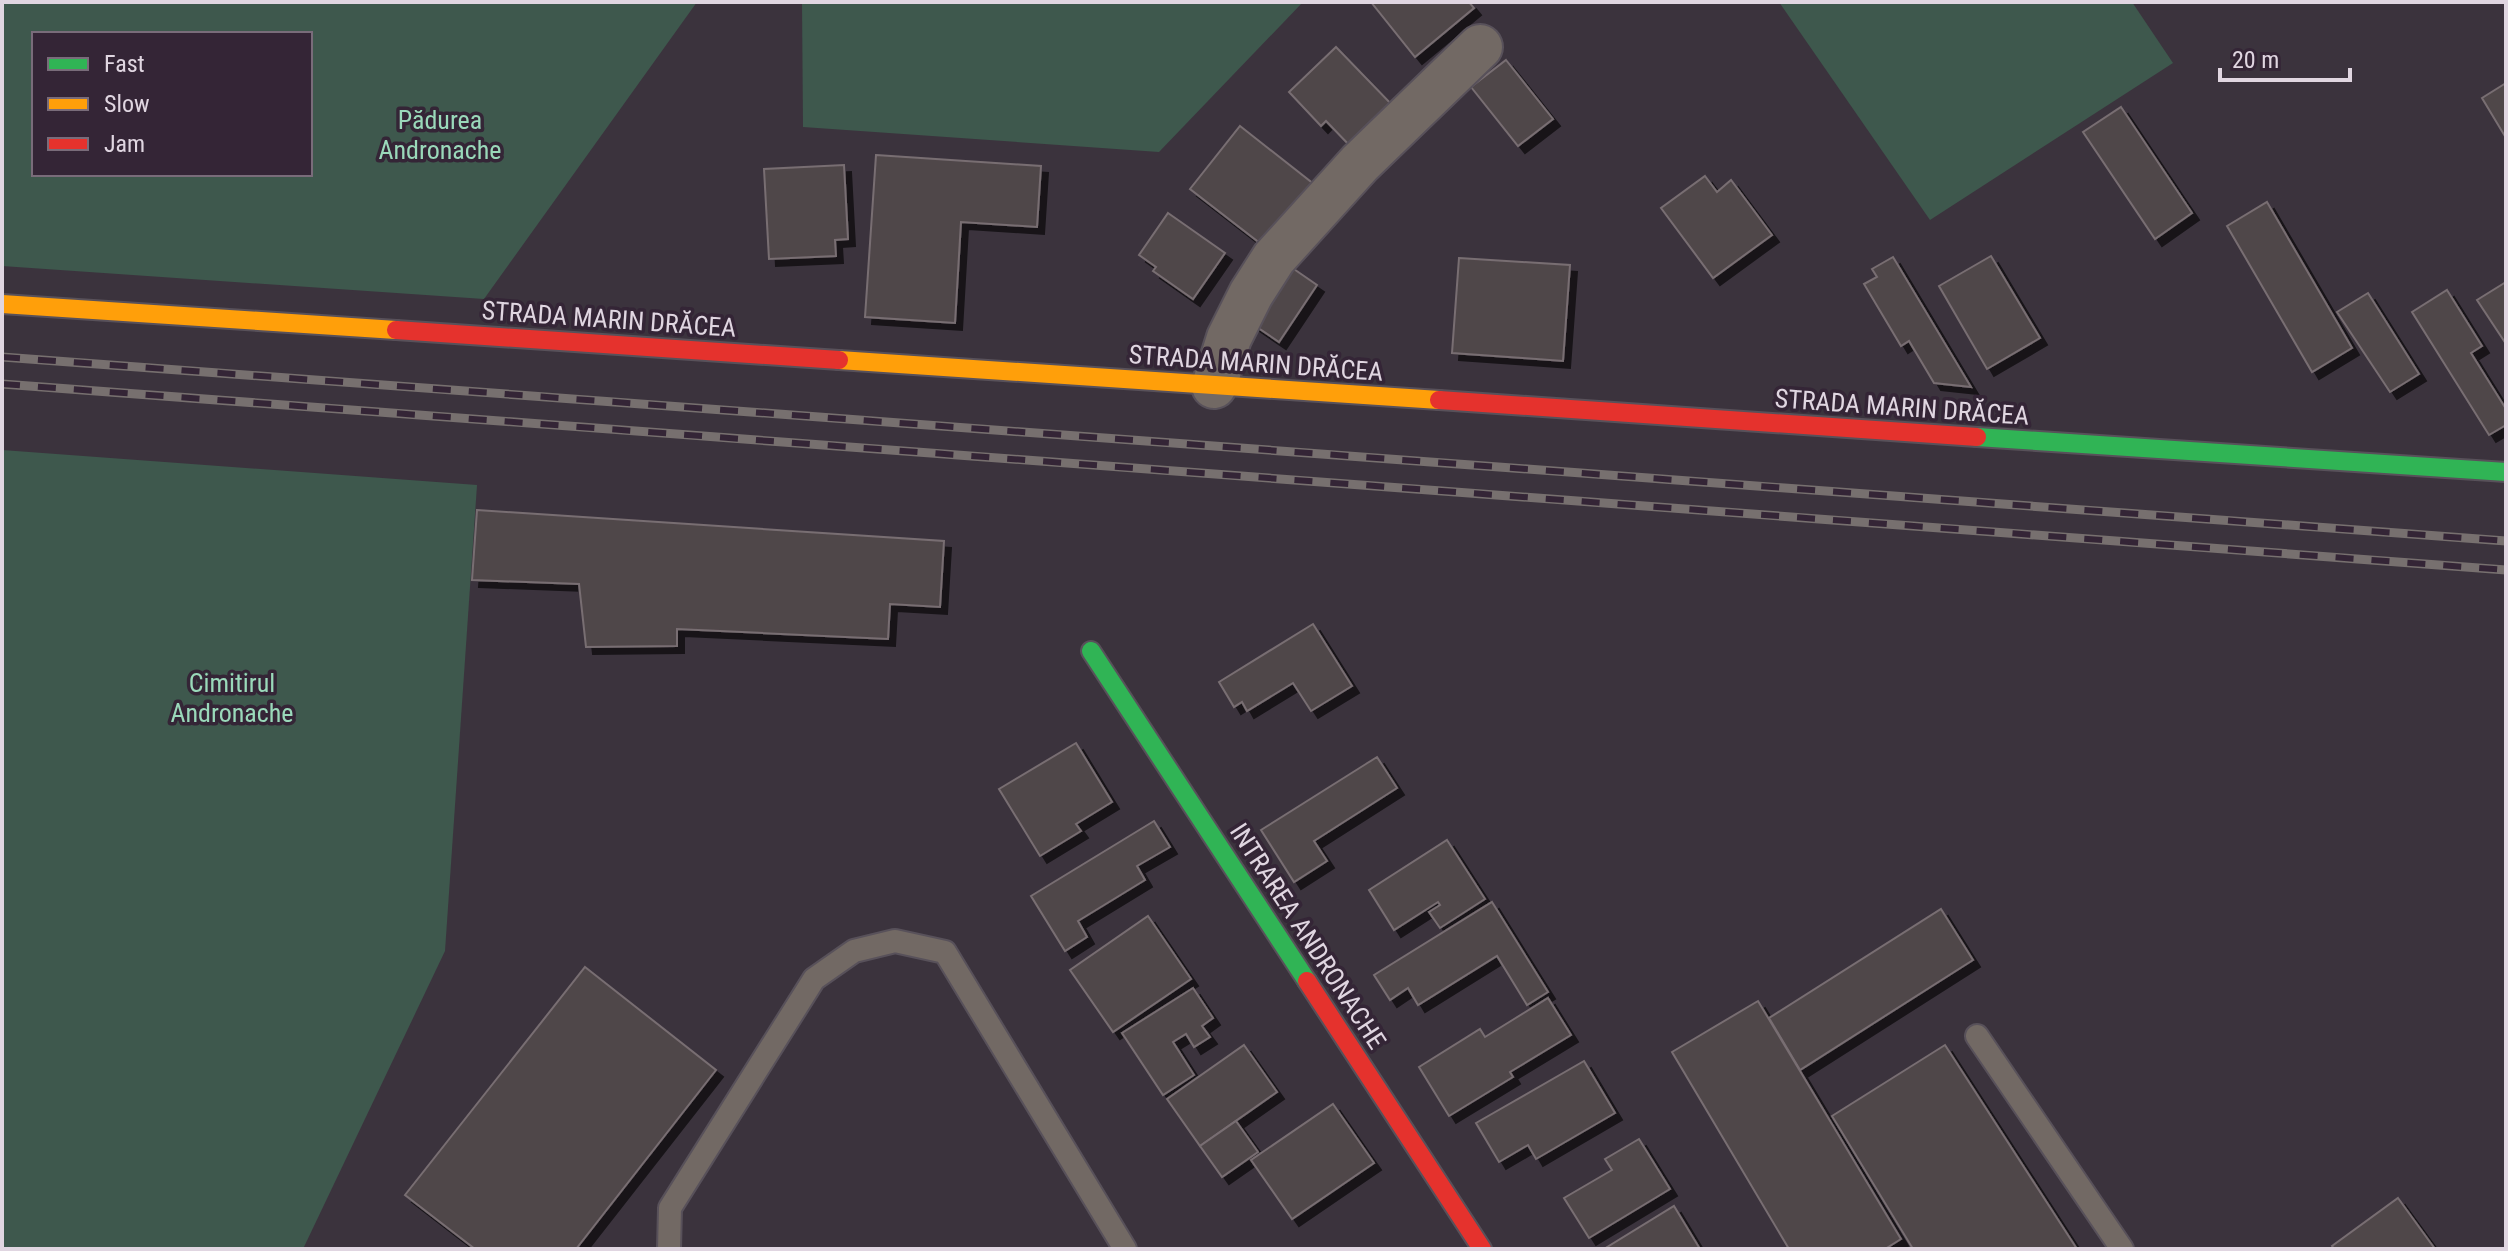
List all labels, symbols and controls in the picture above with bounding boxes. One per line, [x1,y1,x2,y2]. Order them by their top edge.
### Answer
legend [32,32,312,176]
scale bar [2220,32,2350,82]
text: 20 m [2232,46,2279,74]
text: Fast [104,50,145,78]
text: Slow [104,90,150,118]
park label: Pădurea Andronache [378,105,502,165]
text: Jam [104,130,145,158]
street label: STRADA MARIN DRĂCEA [481,295,737,343]
street label: STRADA MARIN DRĂCEA [1128,339,1384,387]
street label: STRADA MARIN DRĂCEA [1774,383,2030,431]
park label: Cimitirul Andronache [170,668,294,728]
street label: INTRAREA ANDRONACHE [1224,818,1392,1054]

